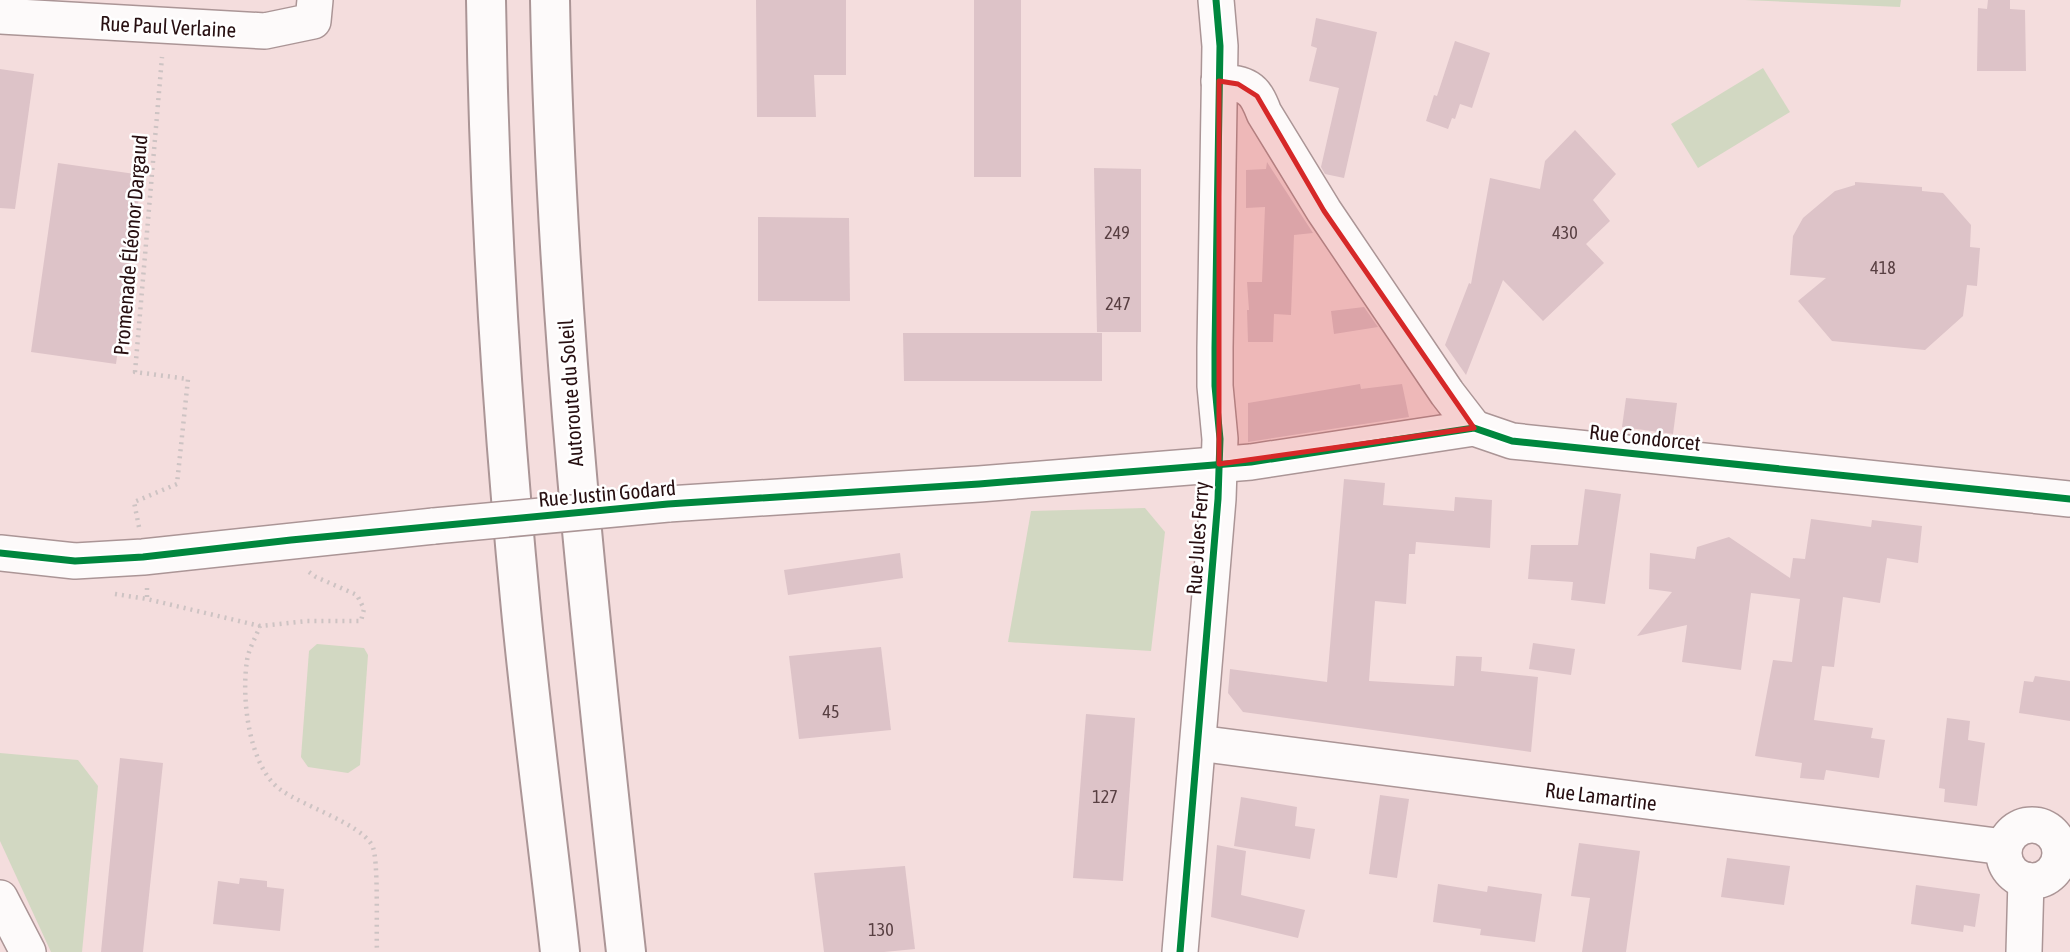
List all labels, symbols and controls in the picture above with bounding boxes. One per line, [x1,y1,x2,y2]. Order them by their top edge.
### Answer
street label: Rue Paul Verlaine [99,10,237,42]
street label: Promenade Éléonor Dargaud [108,134,152,356]
house number: 249 [1104,222,1130,243]
house number: 430 [1552,222,1578,243]
house number: 418 [1870,257,1896,278]
house number: 247 [1105,293,1131,314]
street label: Autoroute du Soleil [553,318,587,467]
street label: Rue Condorcet [1588,419,1702,455]
street label: Rue Justin Godard [537,475,677,511]
street label: Rue Jules Ferry [1181,480,1213,596]
house number: 45 [823,701,839,722]
street label: Rue Lamartine [1544,777,1658,815]
house number: 127 [1092,786,1118,807]
house number: 130 [868,919,894,940]

